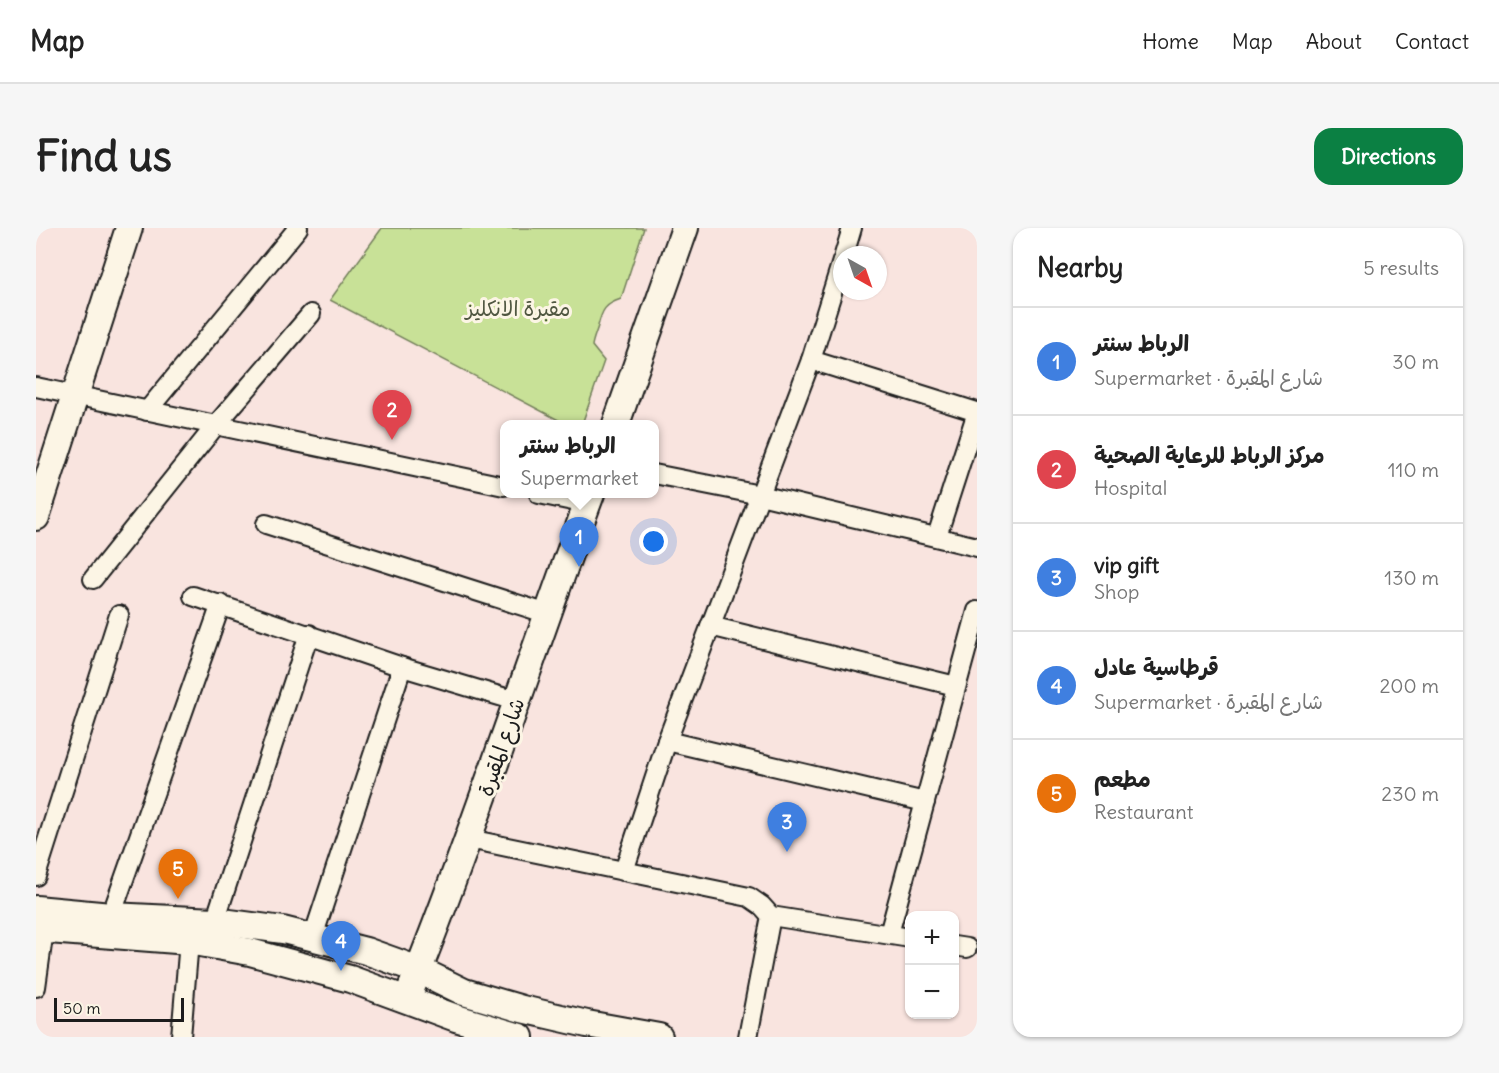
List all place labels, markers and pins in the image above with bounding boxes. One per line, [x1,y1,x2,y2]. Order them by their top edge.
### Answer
pin: 2 [372,390,412,440]
pin: 1 [560,518,598,567]
pin: 3 [768,802,807,852]
pin: 5 [158,850,198,899]
pin: 4 [322,922,360,971]

